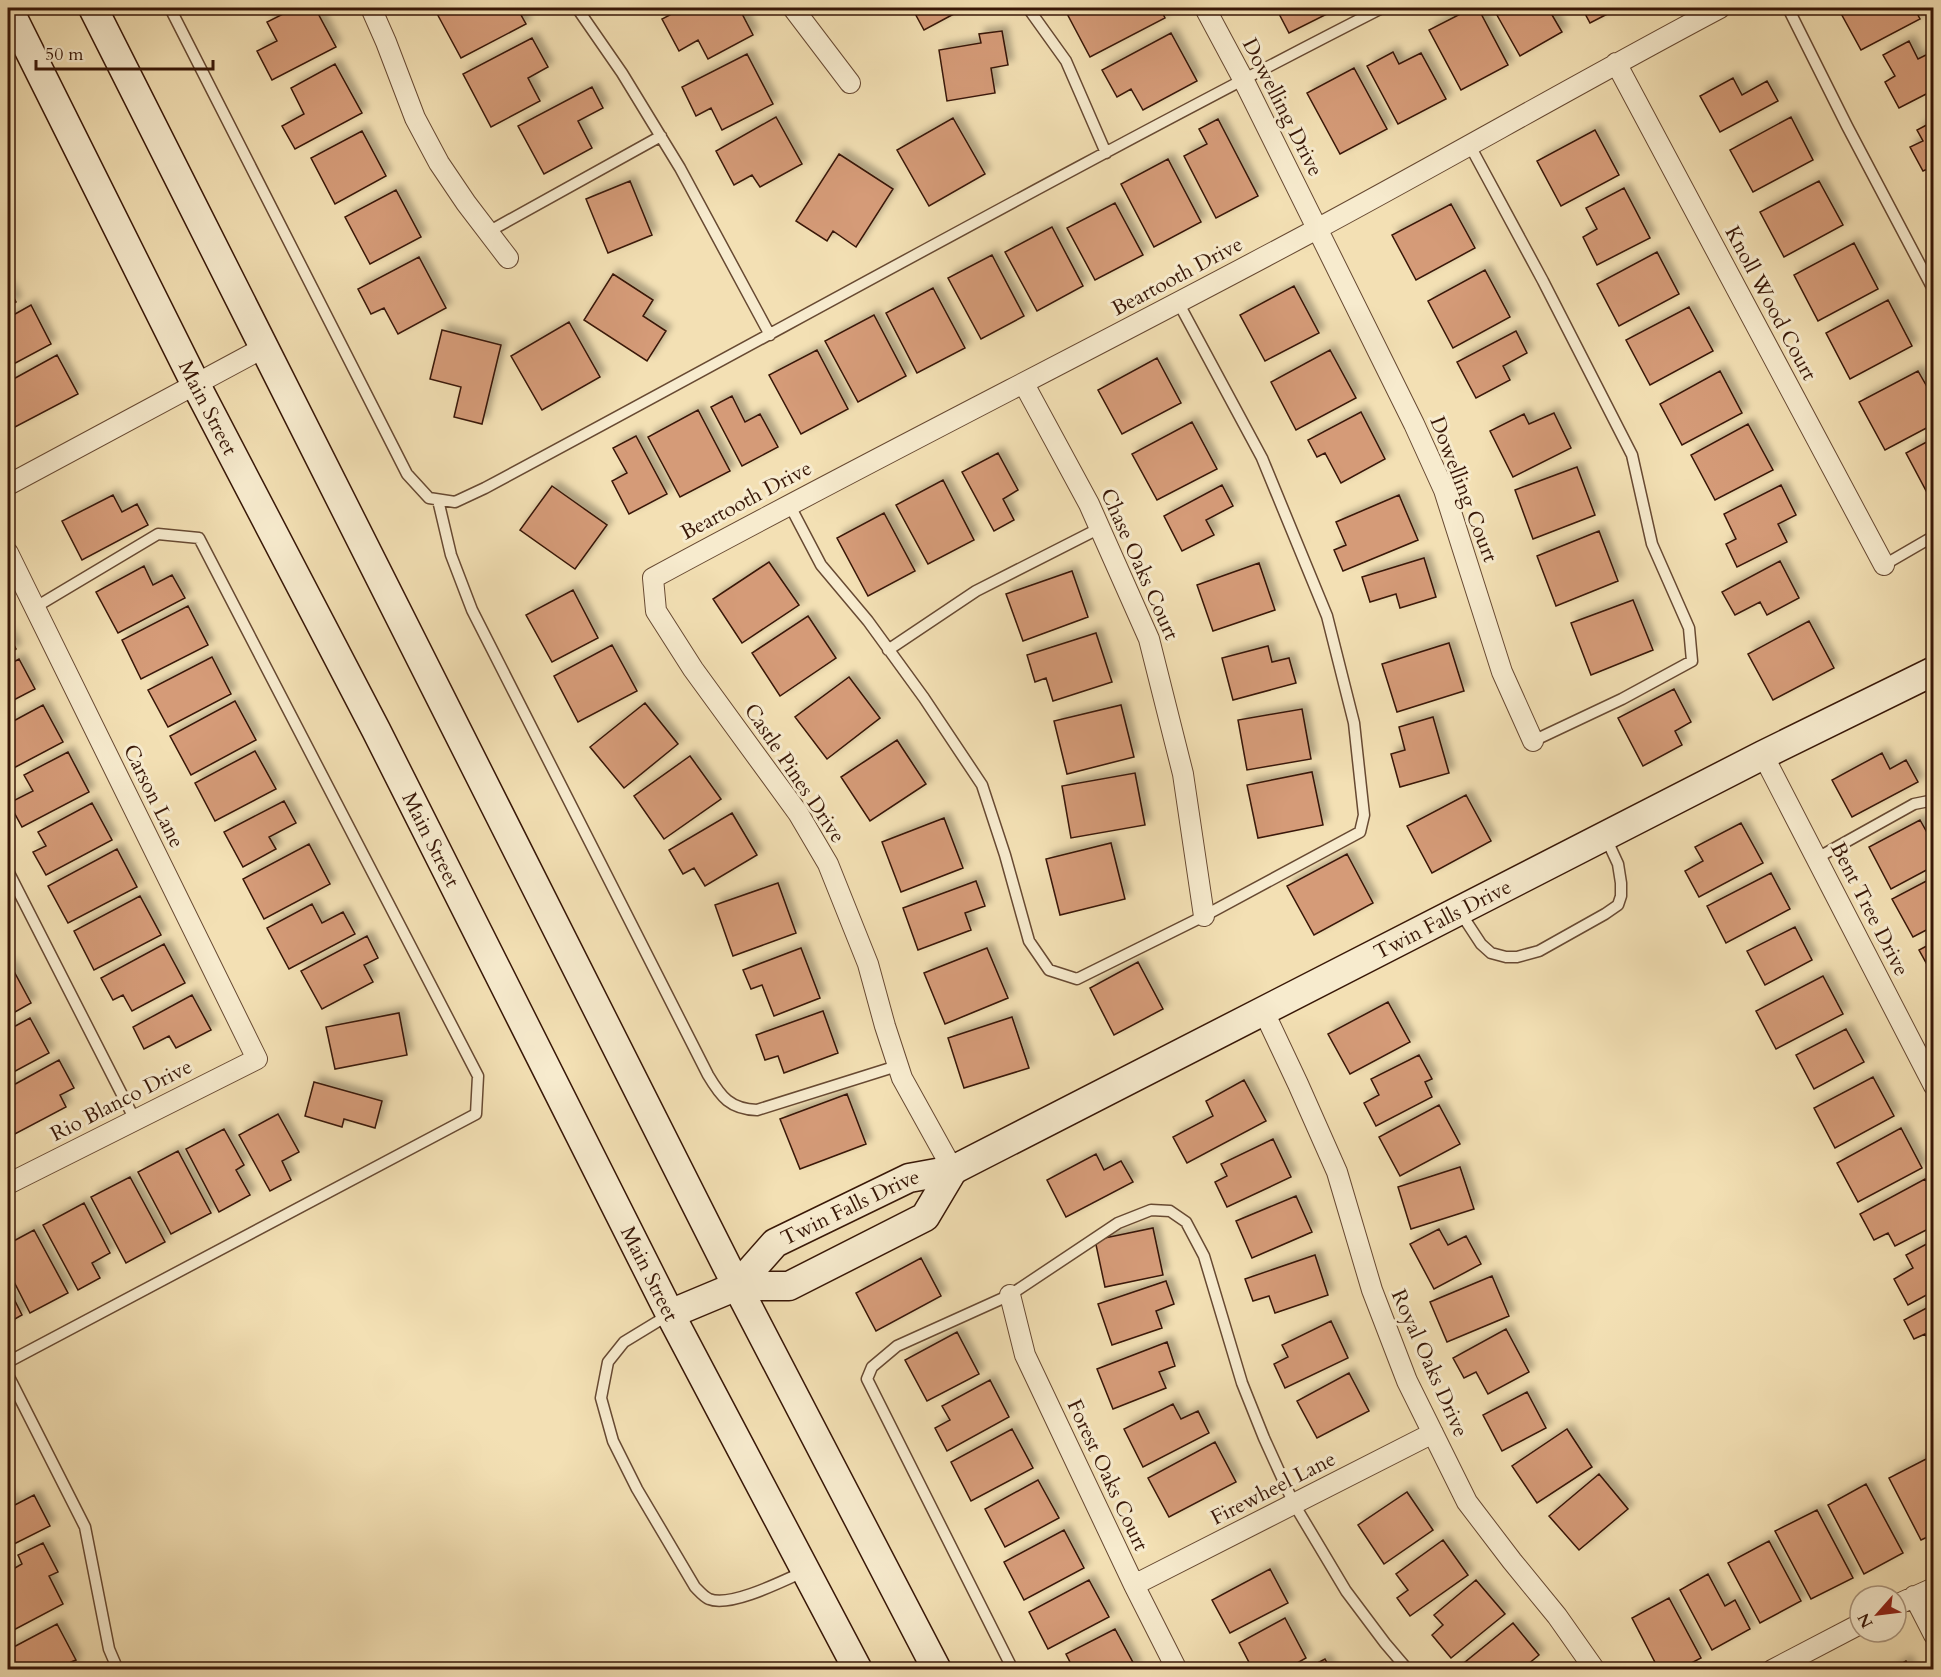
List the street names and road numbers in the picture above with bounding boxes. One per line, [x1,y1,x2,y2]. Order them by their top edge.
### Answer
street label: Dowelling Drive [1235,33,1330,181]
street label: Knoll Wood Court [1718,221,1824,386]
street label: Beartooth Drive [1107,230,1248,323]
street label: Main Street [171,356,244,461]
street label: Dowelling Court [1422,412,1505,567]
street label: Beartooth Drive [676,454,817,547]
street label: Chase Oaks Court [1093,484,1186,645]
street label: Castle Pines Drive [737,698,852,849]
street label: Carson Lane [116,740,191,853]
street label: Main Street [395,787,467,893]
street label: Bent Tree Drive [1823,837,1916,981]
street label: Twin Falls Drive [1369,872,1516,967]
street label: Rio Blanco Drive [45,1052,197,1149]
street label: Twin Falls Drive [776,1162,922,1253]
street label: Main Street [613,1221,685,1327]
street label: Royal Oaks Drive [1384,1285,1475,1442]
street label: Forest Oaks Court [1060,1395,1156,1556]
street label: Firewheel Lane [1206,1444,1341,1532]

